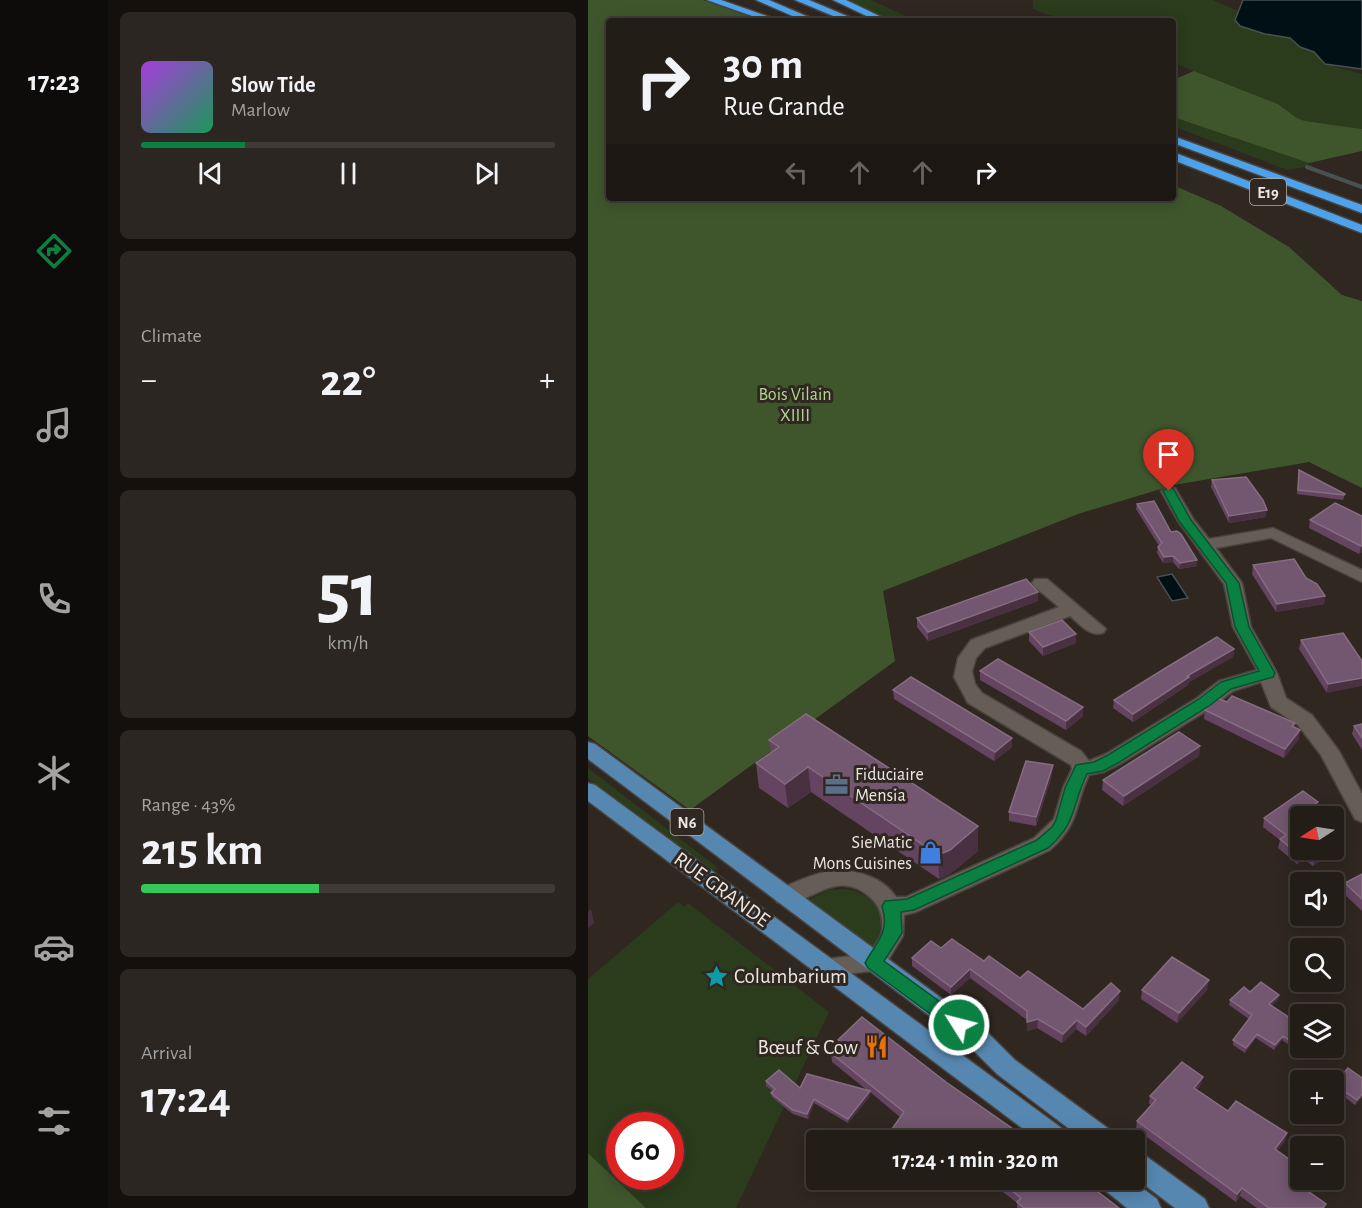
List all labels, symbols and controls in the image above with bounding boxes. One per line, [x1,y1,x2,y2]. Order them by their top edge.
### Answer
icon: right [624,42,702,120]
text: 30 m [723,44,803,86]
text: 17:23 [28,68,80,95]
text: Slow Tide [231,74,316,96]
text: Rue Grande [723,93,845,120]
text: Marlow [231,100,290,120]
icon: left [780,156,813,189]
icon: ahead [843,156,876,189]
icon: ahead [906,156,939,189]
icon: right [969,156,1002,189]
icon: previous [194,157,227,190]
icon: pause [332,157,365,190]
icon: next [470,157,503,190]
road number: E19 [1250,179,1286,205]
icon: directions [33,230,75,272]
text: Climate [141,326,202,346]
text: 22° [320,359,376,404]
text: − [141,364,157,397]
text: + [539,364,555,397]
park label: Bois Vilain XIIII [758,386,832,425]
icon: music [33,404,75,446]
pin [1143,429,1194,491]
icon: arrive [1152,438,1185,471]
text: 51 [317,553,379,631]
icon: phone [33,578,75,620]
text: km/h [327,633,369,653]
icon: climate [33,752,75,794]
place label: Fiduciaire Mensia [855,766,924,805]
office icon: Fiduciaire Mensia [824,771,850,797]
text: Range · 43% [141,795,236,815]
north arrow [1290,806,1344,860]
map controls [1290,806,1344,1190]
road number: N6 [670,809,704,835]
text: 215 km [141,828,263,873]
place label: SieMatic Mons Cuisines [813,834,912,873]
shop icon: SieMatic Mons Cuisines [917,839,943,865]
street label: RUE GRANDE [670,848,773,931]
button: sound [1290,872,1344,926]
icon: car [33,926,75,968]
button: search [1290,938,1344,992]
place icon: Columbarium [703,963,729,989]
place label: Columbarium [734,966,847,987]
position arrow [927,993,991,1057]
button: layers [1290,1004,1344,1058]
restaurant icon: Bœuf & Cow [863,1034,889,1060]
place label: Bœuf & Cow [758,1037,858,1058]
text: Arrival [141,1043,192,1063]
button: + [1290,1070,1344,1124]
text: 17:24 [141,1076,231,1121]
icon: filters [33,1100,75,1142]
speed limit sign: 60 [606,1112,684,1190]
button: − [1290,1136,1344,1190]
text: 17:24 · 1 min · 320 m [892,1149,1059,1171]

